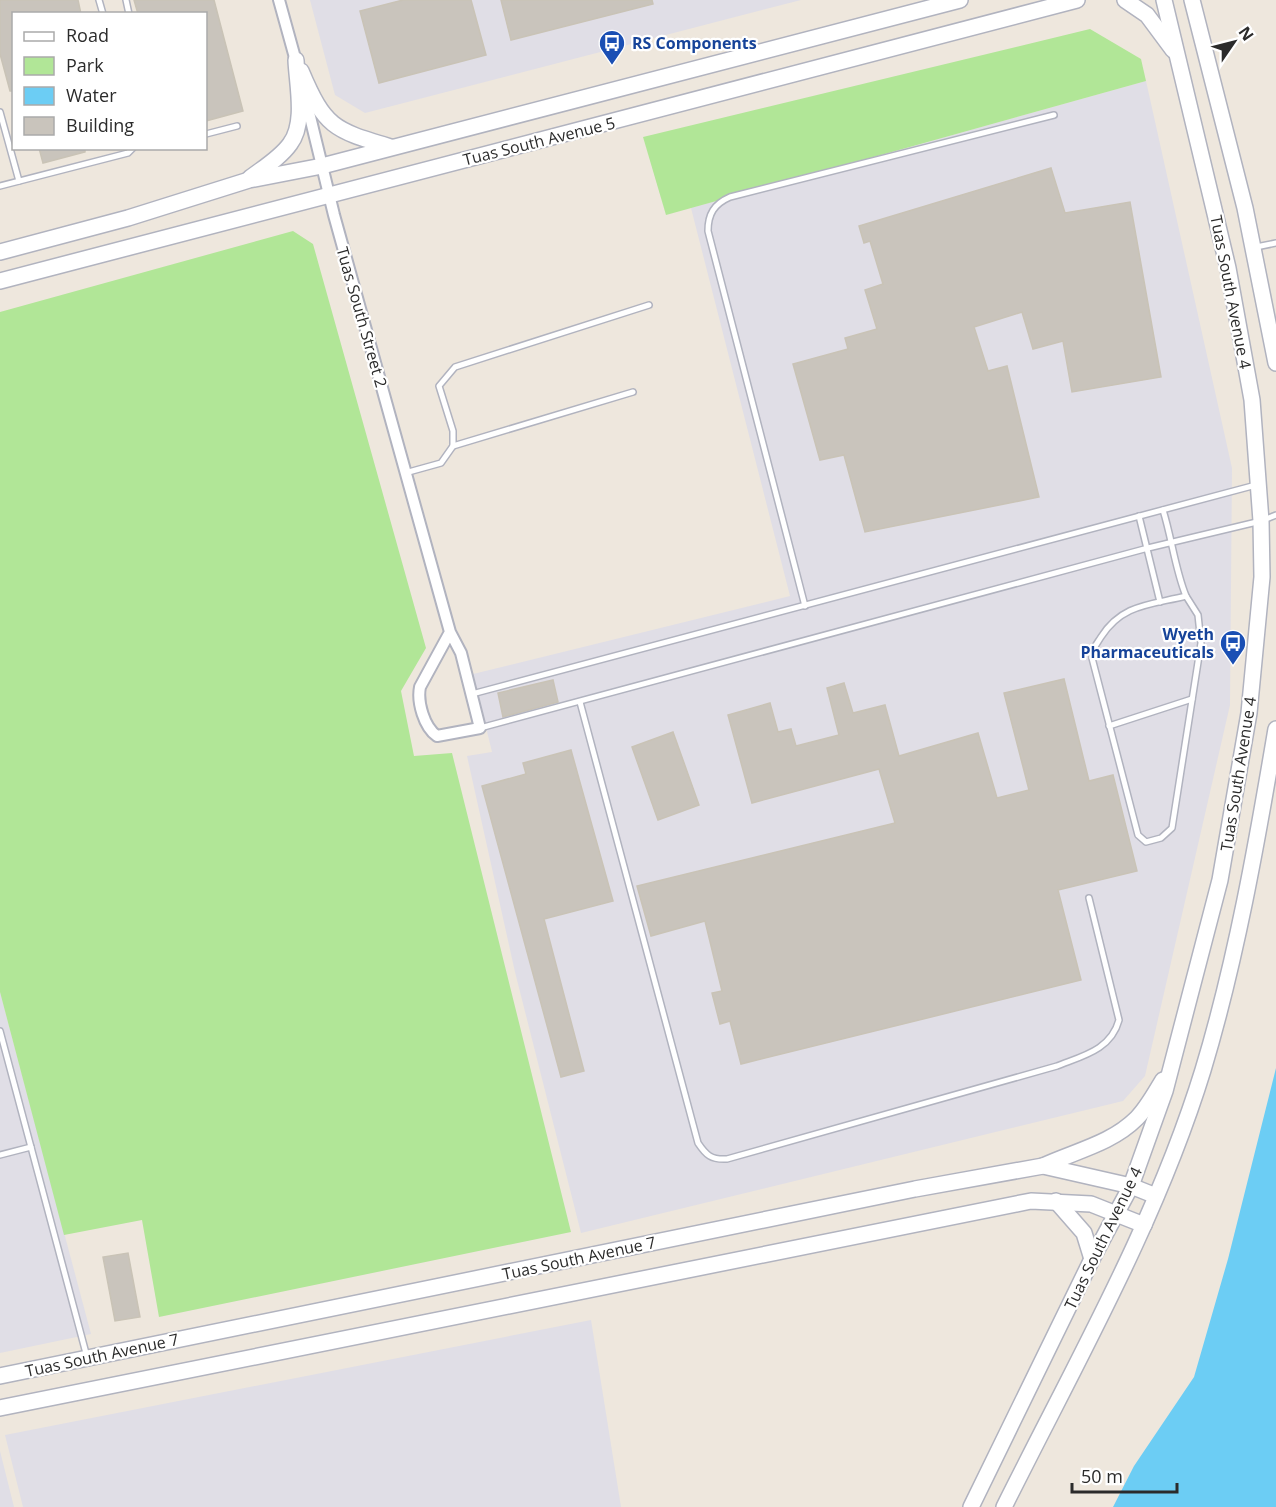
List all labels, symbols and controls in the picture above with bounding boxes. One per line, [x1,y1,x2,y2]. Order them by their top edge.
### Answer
legend [12,12,207,150]
north arrow [1204,12,1264,72]
text: N [1234,22,1259,45]
text: Road [66,23,109,47]
bus stop icon: RS Components [597,28,627,66]
place label: RS Components [632,32,757,54]
text: Park [66,53,104,77]
text: Water [66,83,117,107]
street label: Tuas South Avenue 5 [461,111,617,171]
text: Building [66,113,134,137]
street label: Tuas South Avenue 4 [1205,213,1257,371]
street label: Tuas South Street 2 [331,244,393,390]
place label: Wyeth Pharmaceuticals [1080,623,1214,663]
bus stop icon: Wyeth Pharmaceuticals [1218,628,1248,666]
street label: Tuas South Avenue 4 [1215,695,1261,853]
street label: Tuas South Avenue 4 [1059,1163,1147,1313]
street label: Tuas South Avenue 7 [500,1231,658,1285]
street label: Tuas South Avenue 7 [23,1328,181,1382]
scale bar [1072,1456,1177,1494]
text: 50 m [1081,1464,1123,1488]

